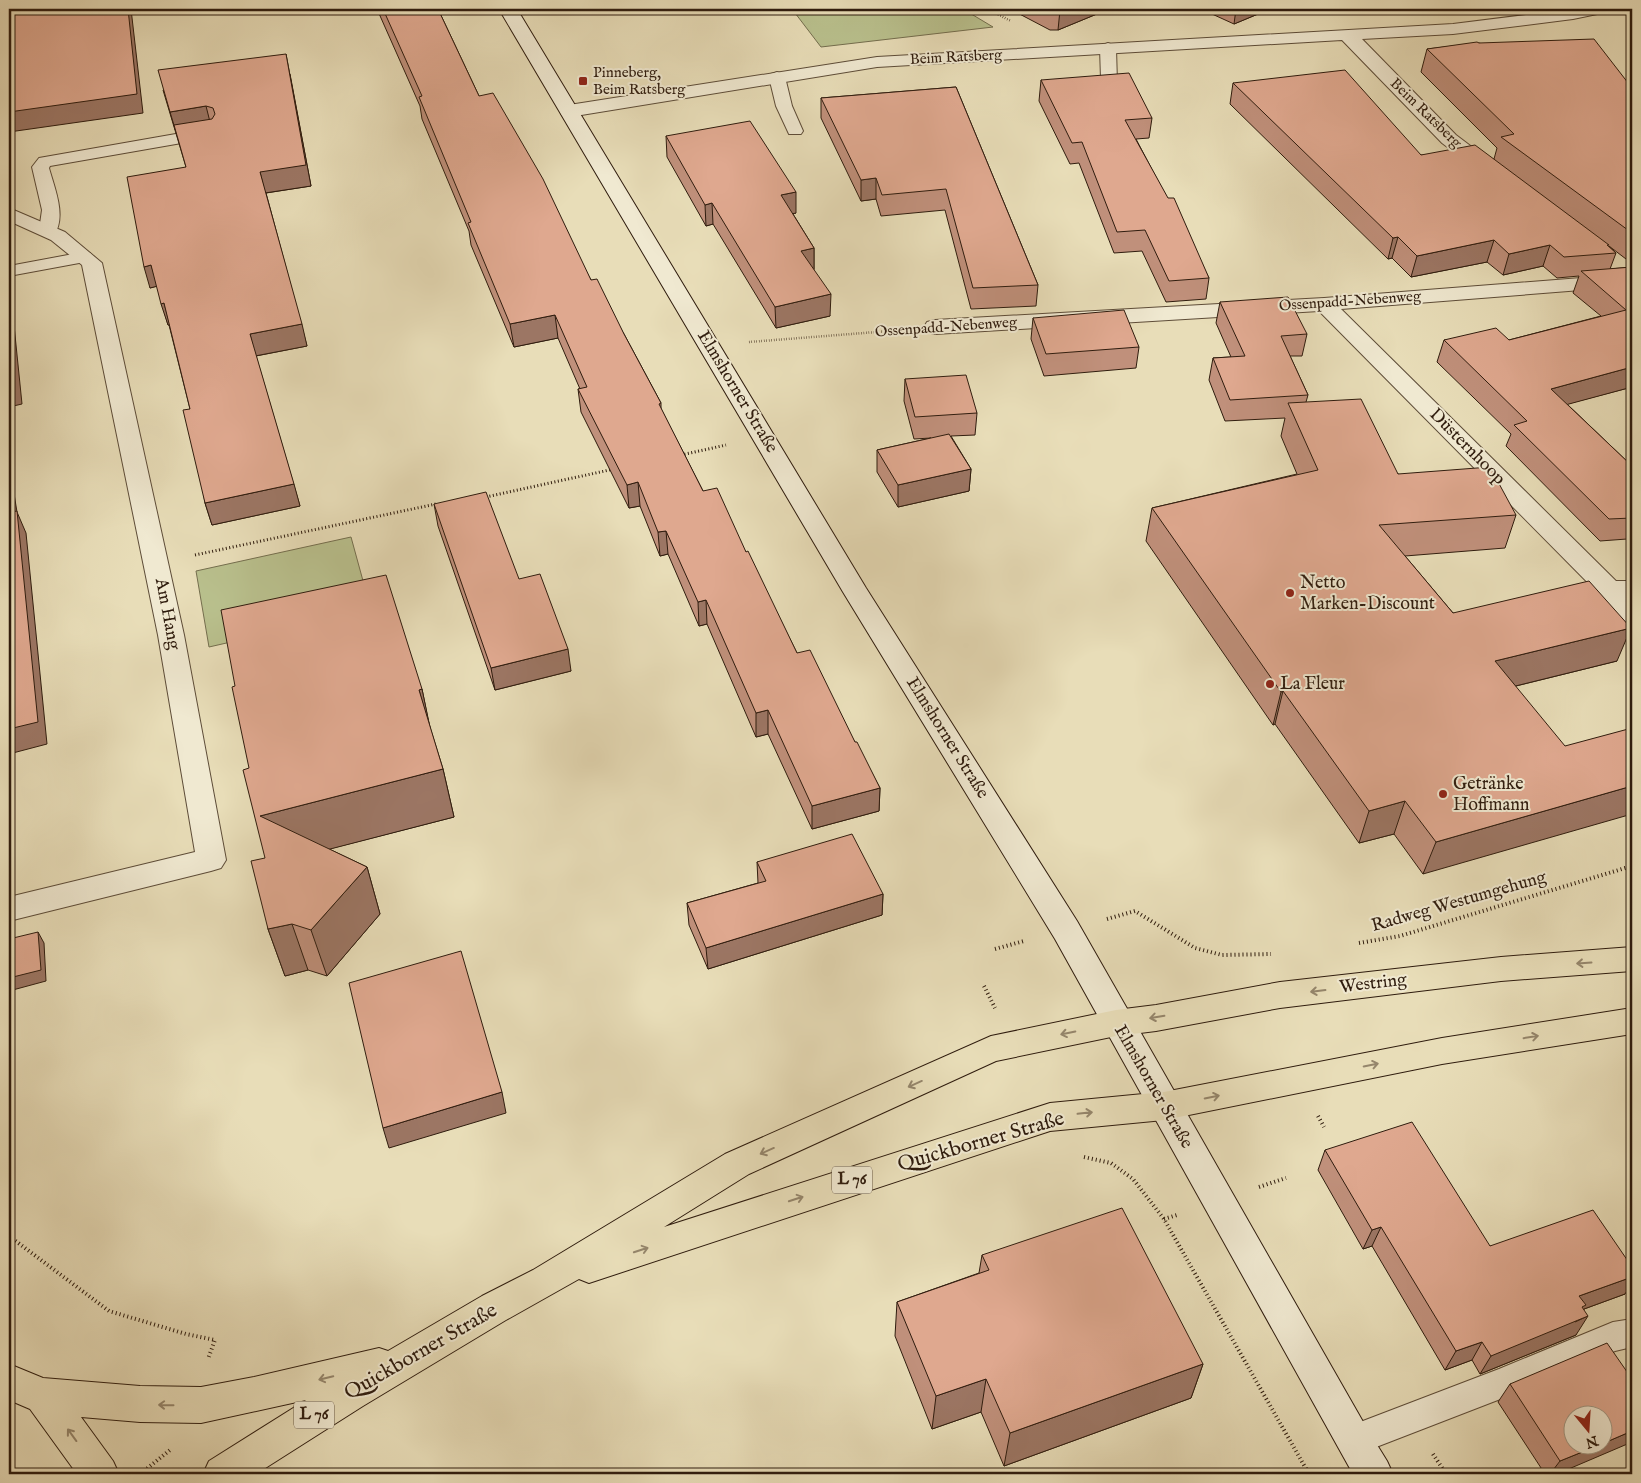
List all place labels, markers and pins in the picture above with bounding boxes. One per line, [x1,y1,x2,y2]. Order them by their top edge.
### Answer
place label: Pinneberg, Beim Ratsberg [593,63,686,99]
marker: Pinneberg, Beim Ratsberg [577,75,589,87]
place label: Netto Marken-Discount [1300,572,1435,616]
marker: Netto Marken-Discount [1284,587,1296,599]
place label: La Fleur [1280,673,1345,696]
marker: La Fleur [1264,678,1276,690]
place label: Getränke Hoffmann [1453,773,1530,817]
marker: Getränke Hoffmann [1437,788,1449,800]

